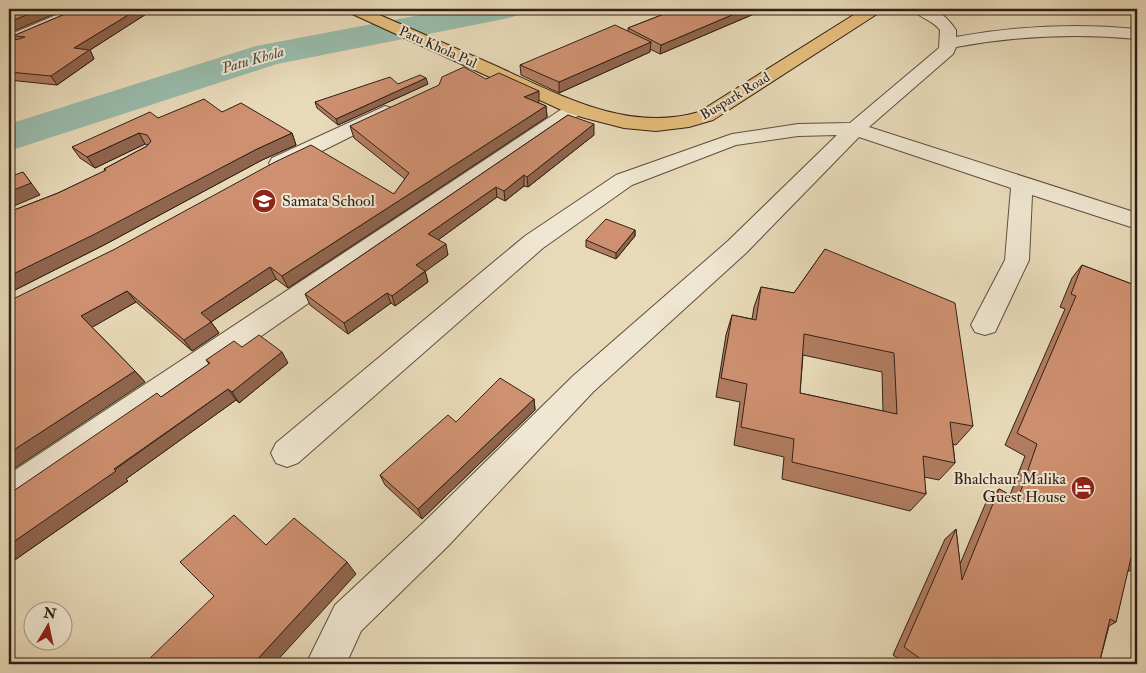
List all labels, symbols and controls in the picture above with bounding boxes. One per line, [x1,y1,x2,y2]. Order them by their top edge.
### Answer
street label: Patu Khola Pul [396,22,480,72]
water label: Patu Khola [219,42,286,78]
street label: Buspark Road [697,69,773,124]
school or university icon: Samata School [251,188,277,214]
place label: Samata School [282,191,375,211]
place label: Bhalchaur Malika Guest House [953,469,1066,507]
hotel icon: Bhalchaur Malika Guest House [1070,475,1096,501]
north arrow [22,600,72,650]
text: N [41,604,58,623]

